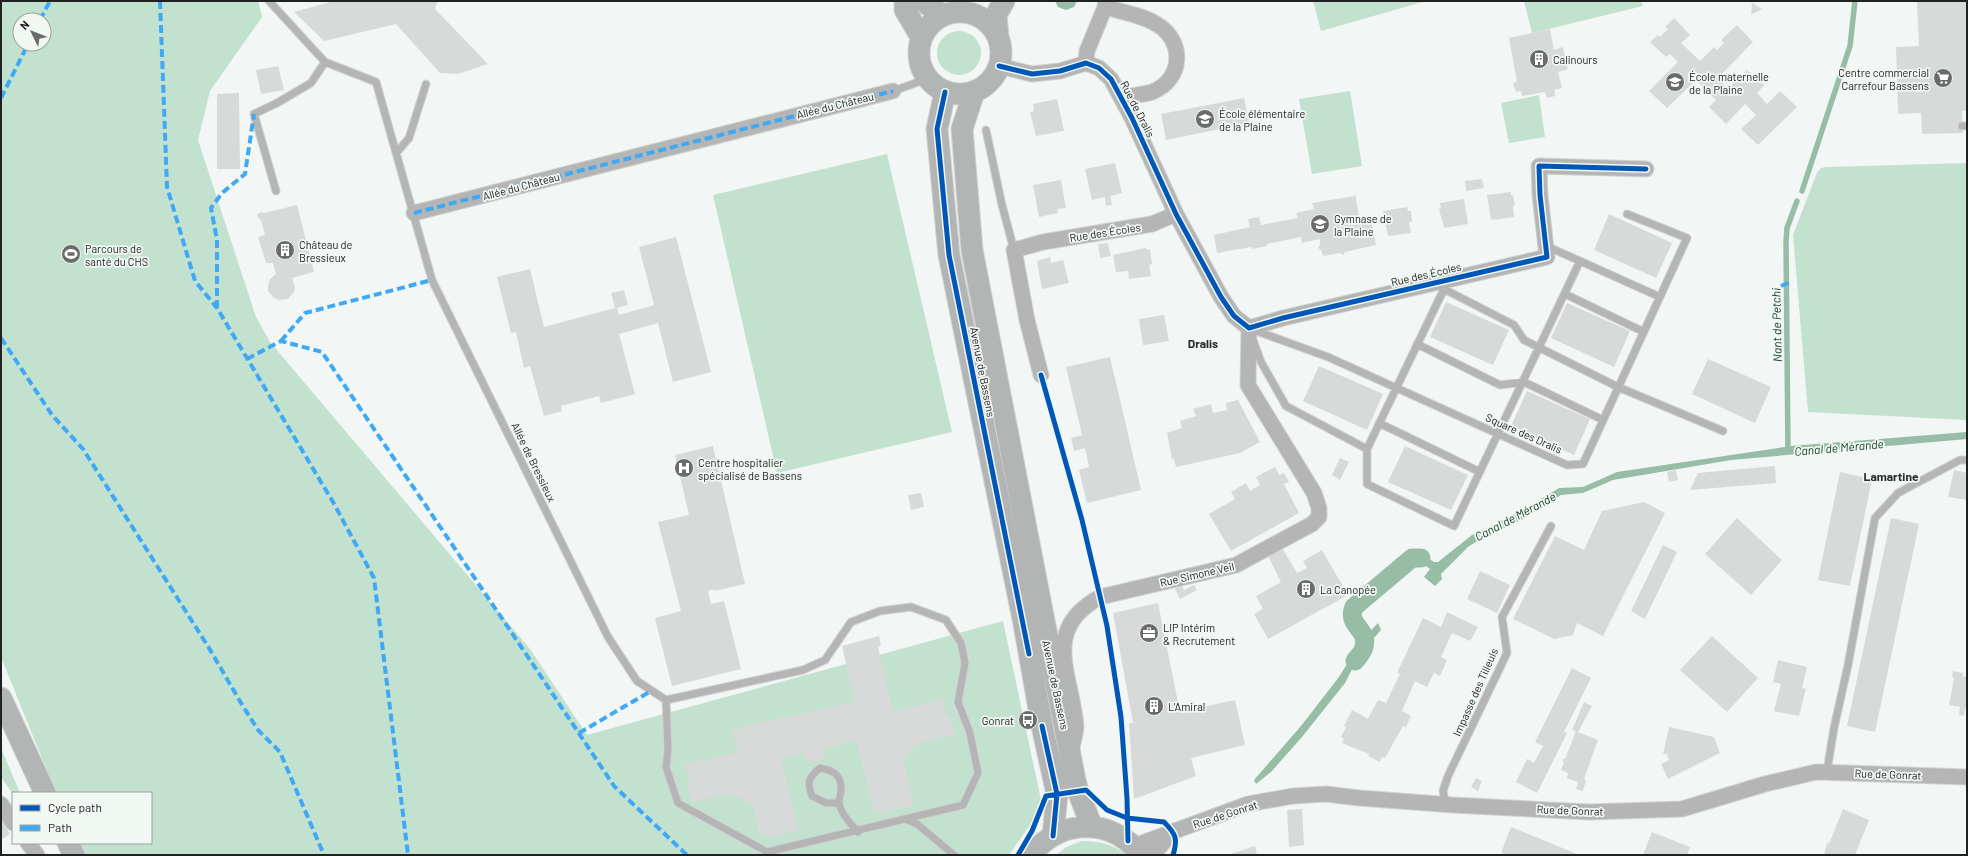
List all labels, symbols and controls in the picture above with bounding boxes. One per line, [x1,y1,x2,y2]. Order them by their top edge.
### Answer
north arrow [12,12,52,52]
text: N [17,18,32,32]
building icon: Calinours [1528,48,1550,70]
place label: Calinours [1553,53,1598,66]
place label: Centre commercial Carrefour Bassens [1838,66,1929,92]
supermarket icon: Centre commercial Carrefour Bassens [1932,67,1954,89]
place label: École maternelle de la Plaine [1689,70,1769,96]
school or university icon: École maternelle de la Plaine [1664,71,1686,93]
street label: Rue de Dralis [1118,79,1158,139]
street label: Allée du Château [795,89,875,121]
place label: École élémentaire de la Plaine [1219,107,1305,133]
school or university icon: École élémentaire de la Plaine [1194,108,1216,130]
street label: Allée du Château [481,169,561,203]
place label: Gymnase de la Plaine [1334,212,1392,238]
school or university icon: Gymnase de la Plaine [1309,213,1331,235]
street label: Rue des Écoles [1068,220,1142,244]
place label: Château de Bressieux [299,238,353,264]
building icon: Château de Bressieux [274,239,296,261]
place label: Parcours de santé du CHS [85,242,148,268]
sports icon: Parcours de santé du CHS [60,243,82,265]
street label: Rue des Écoles [1390,260,1462,288]
water label: Nant de Petchi [1768,288,1784,362]
street label: Avenue de Bassens [968,326,998,418]
district label: Dralis [1188,336,1218,350]
street label: Square des Dralis [1484,410,1564,456]
street label: Allée de Bressieux [509,420,559,504]
water label: Canal de Mérande [1794,436,1884,458]
place label: Centre hospitalier spécialisé de Bassens [698,456,802,482]
hospital icon: Centre hospitalier spécialisé de Bassens [673,457,695,479]
district label: Lamartine [1864,469,1919,483]
water label: Canal de Mérande [1472,489,1558,543]
street label: Rue Simone Veil [1159,559,1235,589]
building icon: La Canopée [1295,578,1317,600]
place label: La Canopée [1320,583,1376,596]
place label: LIP Intérim & Recrutement [1163,621,1235,647]
office icon: LIP Intérim & Recrutement [1138,622,1160,644]
street label: Avenue de Bassens [1040,639,1072,731]
street label: Impasse des Tilleuls [1450,646,1500,738]
building icon: L'Amiral [1143,695,1165,717]
place label: L'Amiral [1168,700,1205,713]
bus stop icon: Gonrat [1017,709,1039,731]
place label: Gonrat [982,714,1014,727]
street label: Rue de Gonrat [1854,766,1922,782]
legend [12,792,152,844]
street label: Rue de Gonrat [1191,797,1259,831]
text: Cycle path [48,800,102,814]
street label: Rue de Gonrat [1536,802,1604,818]
text: Path [48,820,72,834]

